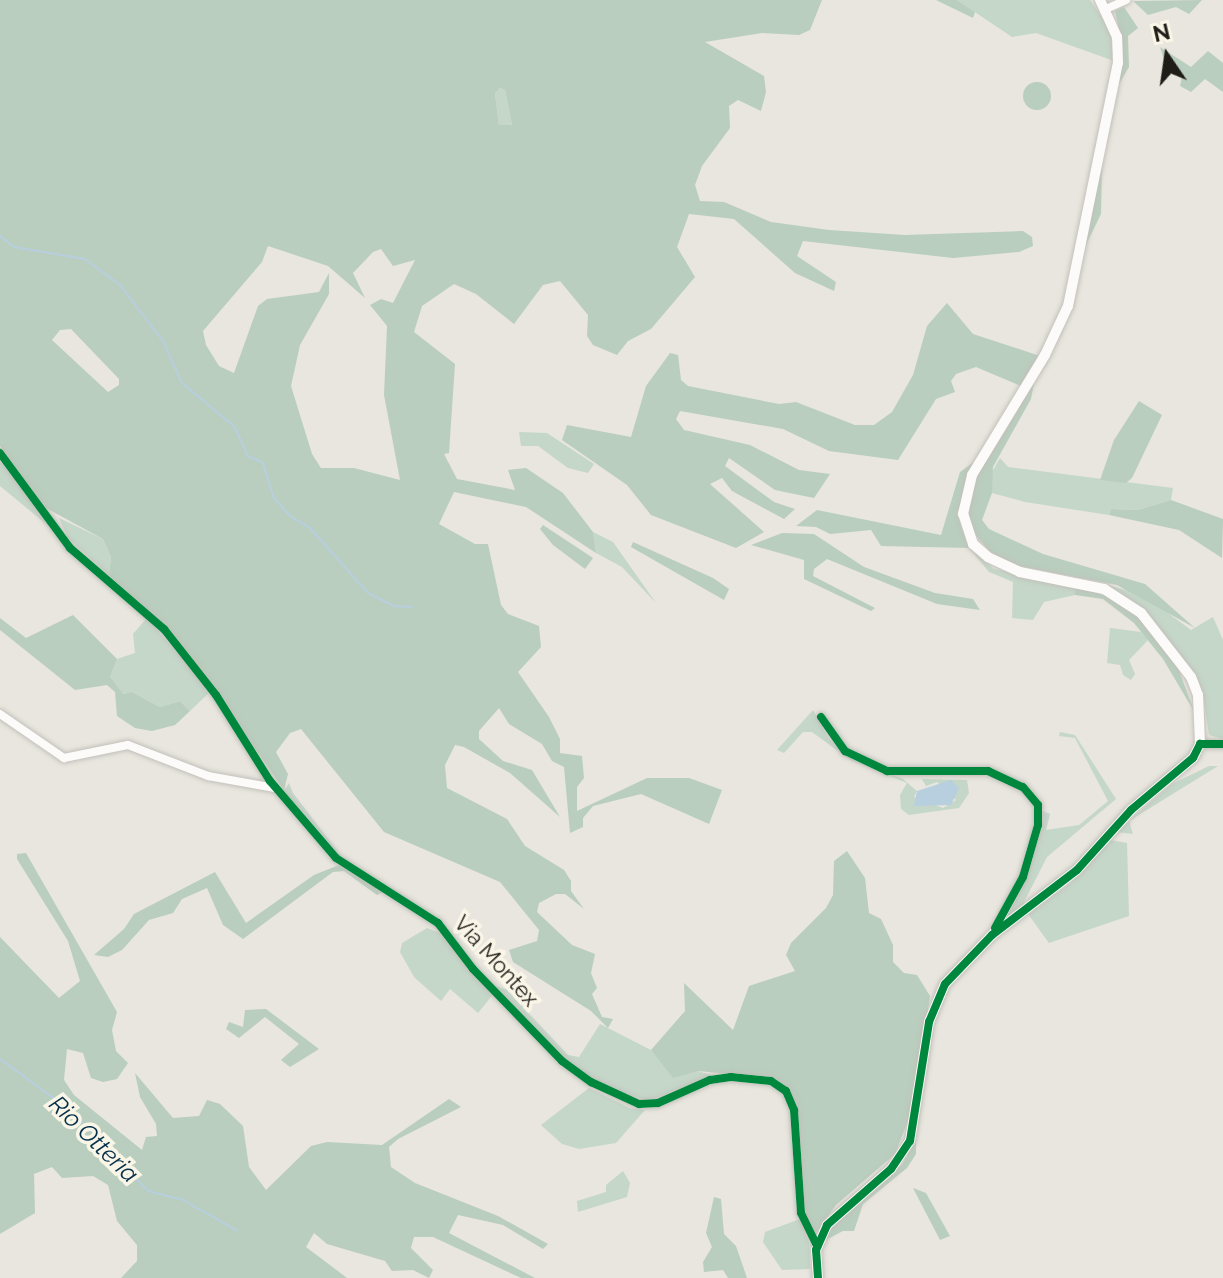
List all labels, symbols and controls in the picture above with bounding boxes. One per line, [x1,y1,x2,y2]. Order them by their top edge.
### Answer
north arrow [1127,16,1207,96]
text: N [1150,18,1173,47]
street label: Via Montex [448,910,544,1012]
water label: Rio Otteria [43,1089,145,1189]

